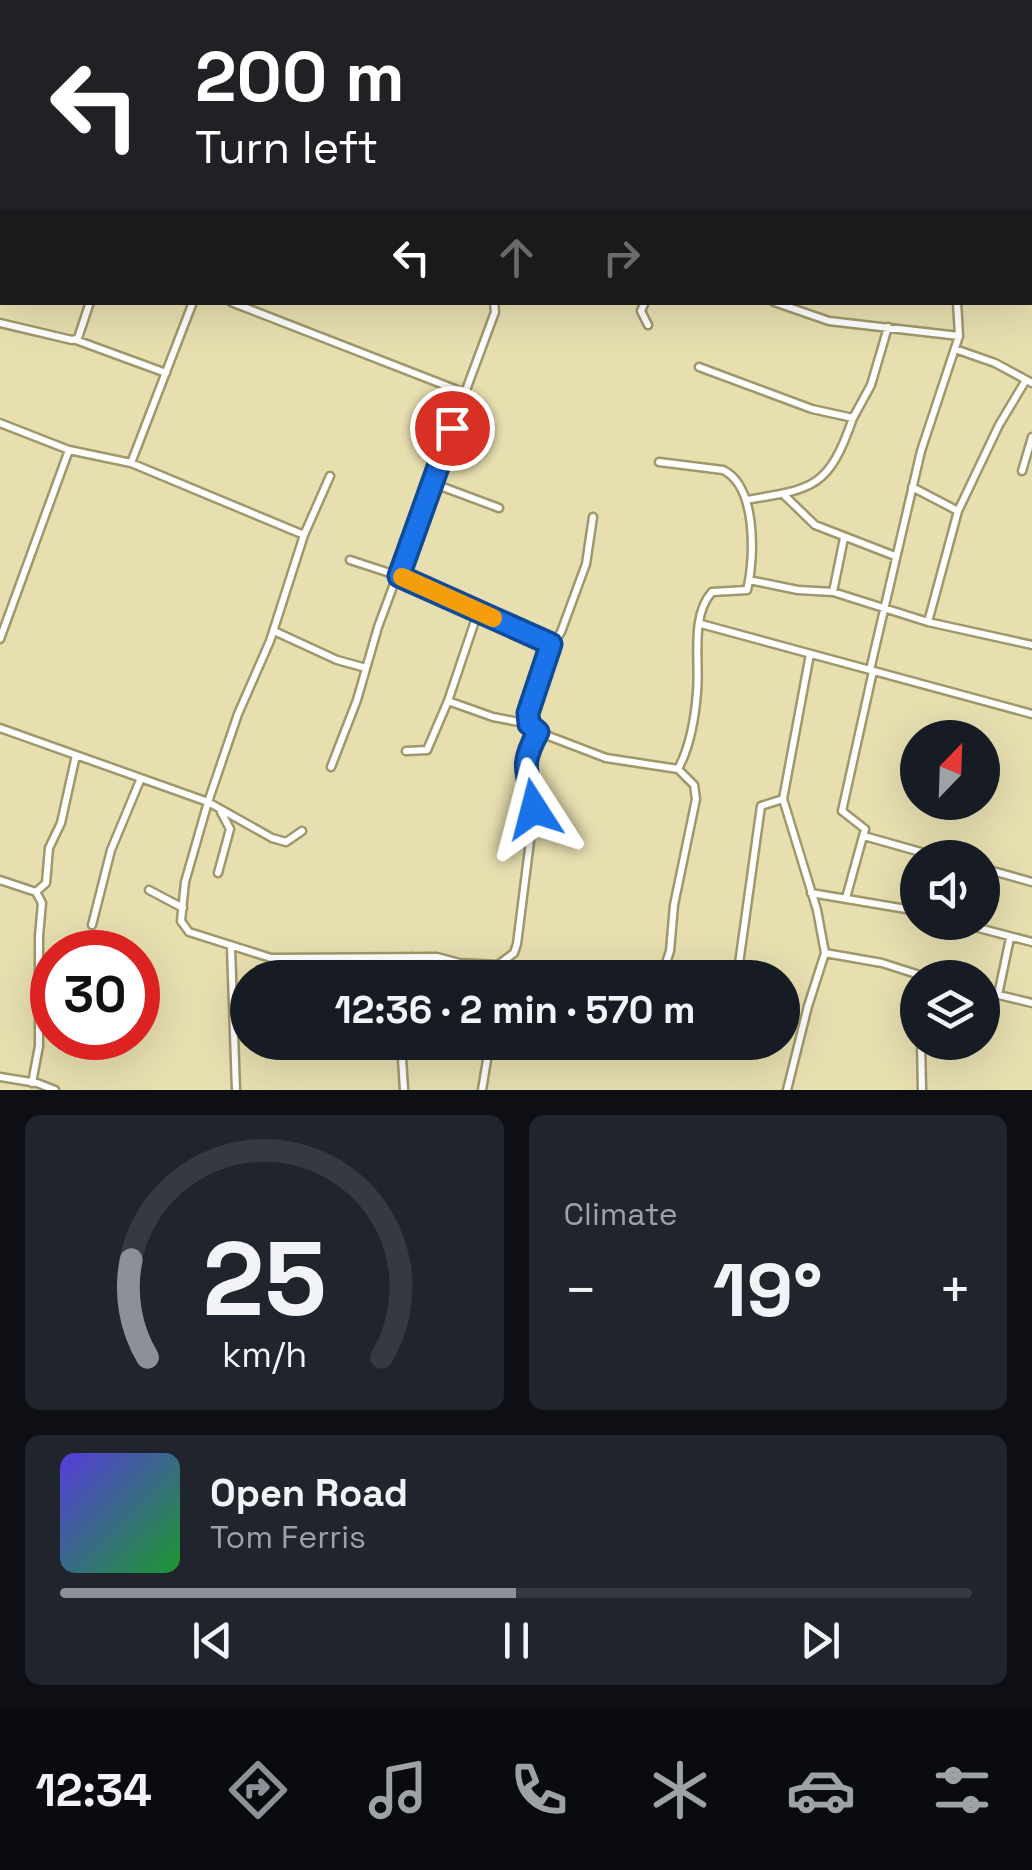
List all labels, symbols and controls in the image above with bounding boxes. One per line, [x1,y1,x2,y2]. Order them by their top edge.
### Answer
text: 200 m [195,32,405,121]
icon: left [30,40,160,170]
text: Turn left [195,119,378,176]
icon: left [384,230,439,285]
icon: ahead [489,230,544,285]
icon: right [594,230,649,285]
pin [410,386,495,471]
icon: arrive [425,401,480,456]
north arrow [900,720,1000,820]
map controls [900,720,1000,1060]
position arrow [482,757,586,861]
button: sound [900,840,1000,940]
speed limit sign: 30 [30,930,160,1060]
button: layers [900,960,1000,1060]
text: 12:36 · 2 min · 570 m [334,986,696,1034]
text: Climate [564,1194,678,1234]
text: 25 [202,1213,326,1345]
text: 19° [713,1242,823,1338]
text: − [564,1255,598,1325]
text: + [938,1255,972,1325]
text: km/h [222,1332,307,1377]
text: Open Road [210,1469,408,1517]
text: Tom Ferris [210,1517,366,1557]
icon: previous [185,1613,240,1668]
icon: pause [489,1613,544,1668]
icon: next [793,1613,848,1668]
icon: directions [223,1755,293,1825]
icon: music [363,1755,433,1825]
icon: phone [504,1755,574,1825]
icon: climate [645,1755,715,1825]
icon: car [786,1755,856,1825]
icon: filters [927,1755,997,1825]
text: 12:34 [35,1762,152,1819]

